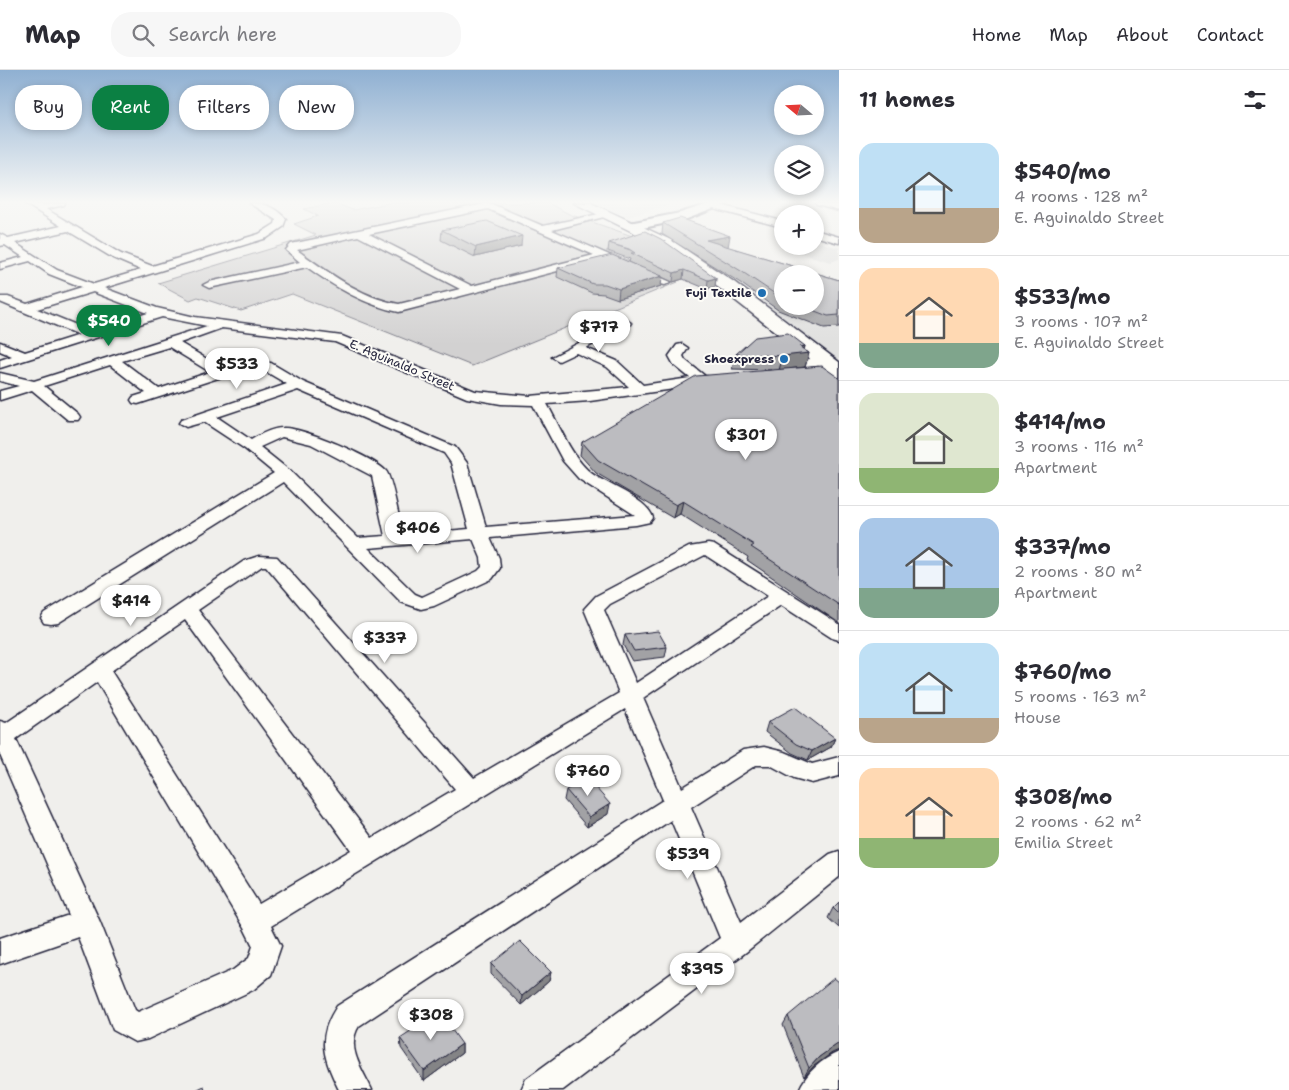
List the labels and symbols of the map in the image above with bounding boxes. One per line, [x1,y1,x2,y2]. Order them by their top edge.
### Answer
north arrow [774,85,824,135]
place label: Fuji Textile [685,285,752,301]
marker: Fuji Textile [756,287,768,299]
pin: $540 [79,304,139,347]
pin: $717 [569,310,629,353]
street label: E. Aguinaldo Street [347,336,457,394]
pin: $533 [207,348,267,390]
place label: Shoexpress [704,351,774,367]
marker: Shoexpress [778,353,790,365]
pin: $301 [716,418,776,461]
pin: $406 [388,512,448,554]
pin: $414 [101,584,161,627]
pin: $337 [355,622,415,664]
pin: $760 [558,754,618,797]
pin: $539 [658,838,718,880]
pin: $395 [672,952,732,995]
pin: $308 [401,998,461,1041]

